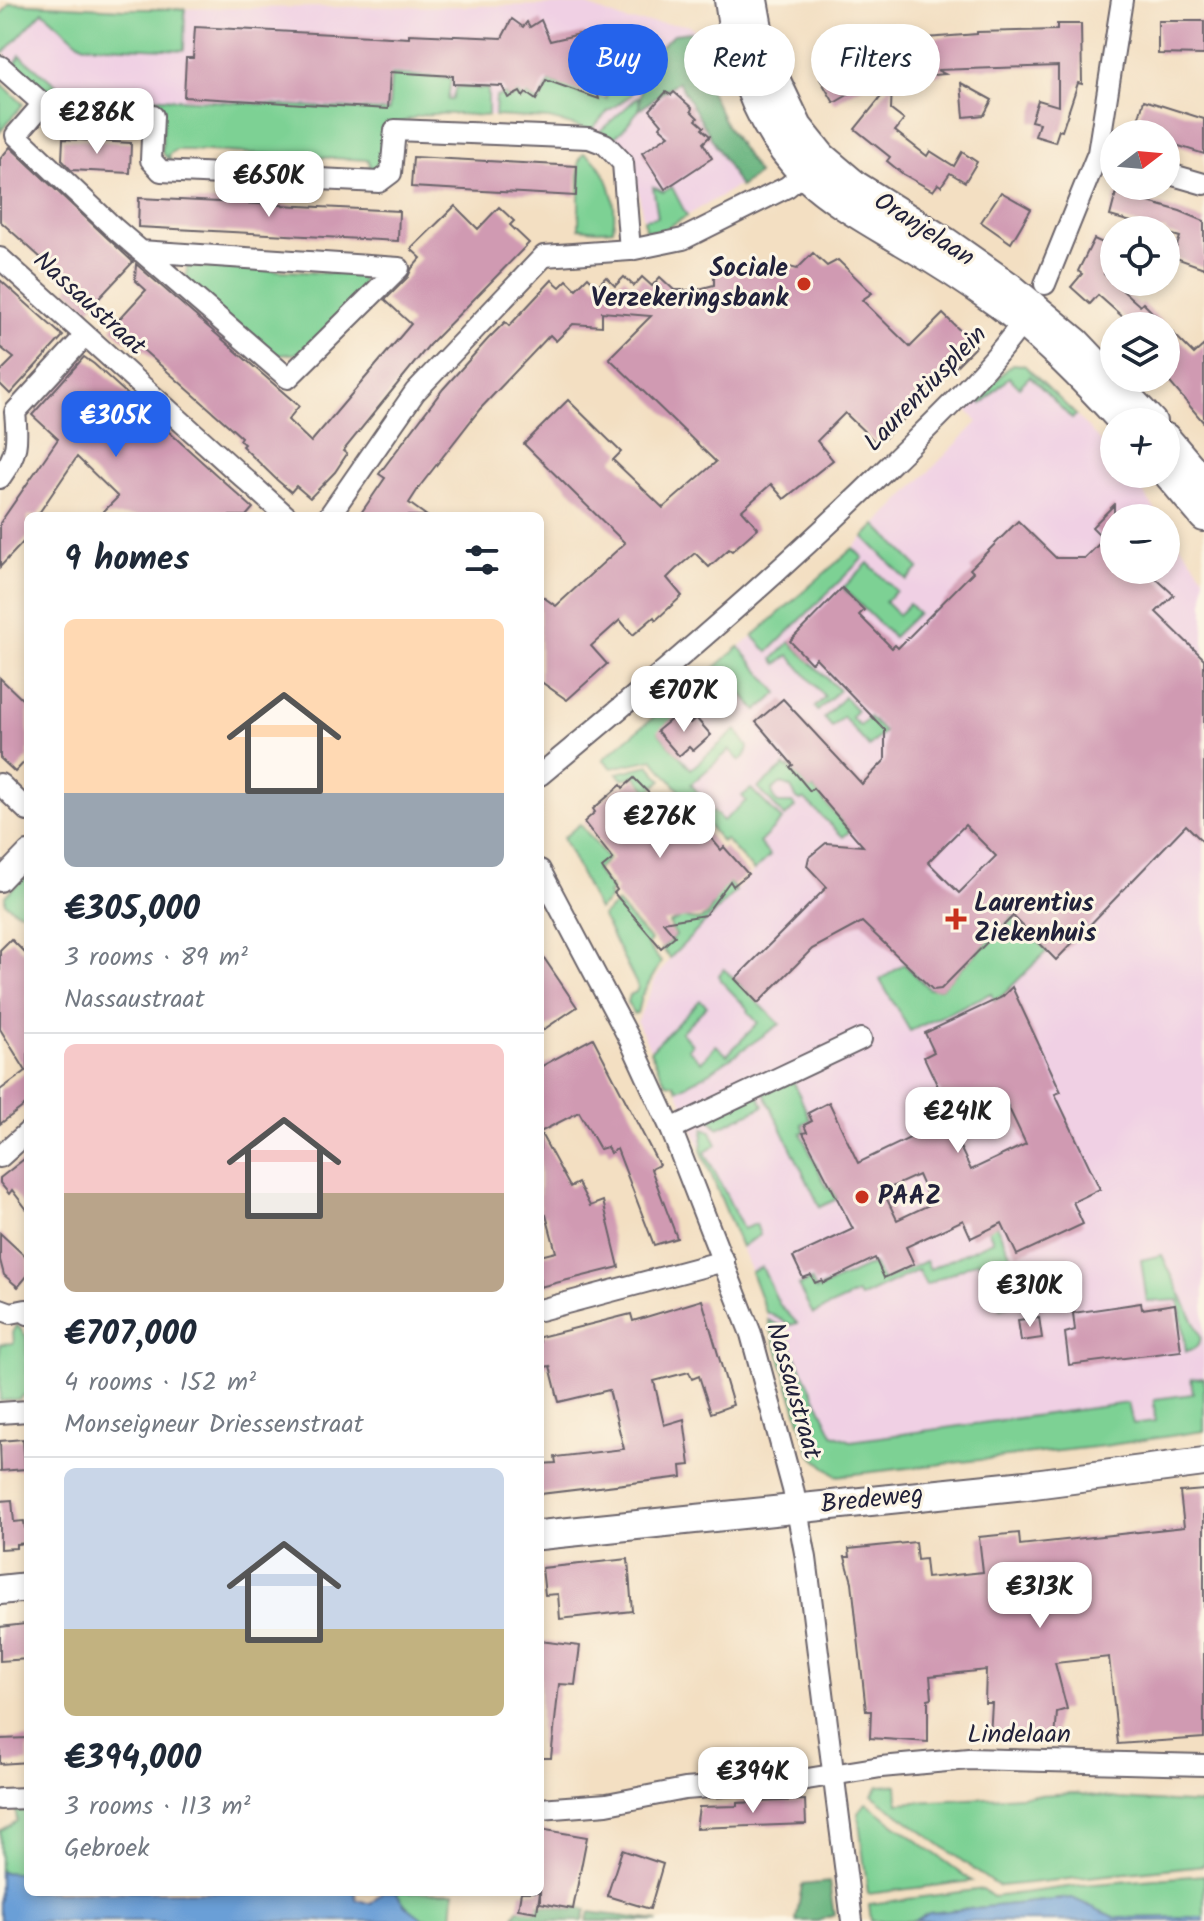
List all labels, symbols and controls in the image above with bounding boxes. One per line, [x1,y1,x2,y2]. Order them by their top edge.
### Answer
chip: Buy [568,24,668,96]
chip: Rent [684,24,795,96]
chip: Filters [811,24,940,96]
pin: €286K [41,88,153,156]
text: €286K [59,93,135,135]
north arrow [1100,120,1180,200]
map controls [1100,120,1180,584]
pin: €650K [213,151,325,219]
text: €650K [233,156,305,198]
street label: Oranjelaan [865,181,983,279]
button: locate [1100,216,1180,296]
street label: Nassaustraat [23,241,156,367]
place label: Sociale Verzekeringsbank [591,248,789,320]
marker: Sociale Verzekeringsbank [795,275,813,293]
button: layers [1100,312,1180,392]
street label: Laurentiusplein [854,316,998,462]
pin: €305K [60,391,172,459]
text: €305K [80,396,152,438]
button: + [1100,408,1180,488]
button: − [1100,504,1180,584]
text: 9 homes [64,533,189,587]
icon: filters [460,538,504,582]
pin: €707K [628,666,740,734]
icon: home [212,671,356,815]
text: €707K [649,671,719,713]
pin: €276K [604,792,716,860]
text: €276K [623,797,697,839]
text: €305,000 [64,883,200,937]
place label: Laurentius Ziekenhuis [974,883,1096,955]
marker: Laurentius Ziekenhuis [945,908,967,930]
text: 3 rooms · 89 m² [64,937,248,979]
text: Nassaustraat [64,979,205,1021]
pin: €241K [902,1087,1014,1155]
text: €241K [923,1092,993,1134]
icon: home [212,1096,356,1240]
place label: PAAZ [878,1176,942,1218]
marker: PAAZ [853,1188,871,1206]
pin: €310K [974,1261,1086,1329]
text: €310K [996,1266,1064,1308]
text: €707,000 [64,1308,196,1362]
street label: Nassaustraat [753,1318,833,1465]
text: 4 rooms · 152 m² [64,1362,256,1404]
text: Monseigneur Driessenstraat [64,1404,364,1446]
street label: Bredeweg [819,1474,925,1526]
icon: home [212,1520,356,1664]
pin: €313K [984,1562,1096,1630]
text: €313K [1006,1567,1074,1609]
street label: Lindelaan [967,1714,1071,1756]
text: €394,000 [64,1732,201,1786]
pin: €394K [697,1747,809,1815]
text: €394K [716,1752,790,1794]
text: 3 rooms · 113 m² [64,1786,251,1828]
text: Gebroek [64,1828,150,1870]

